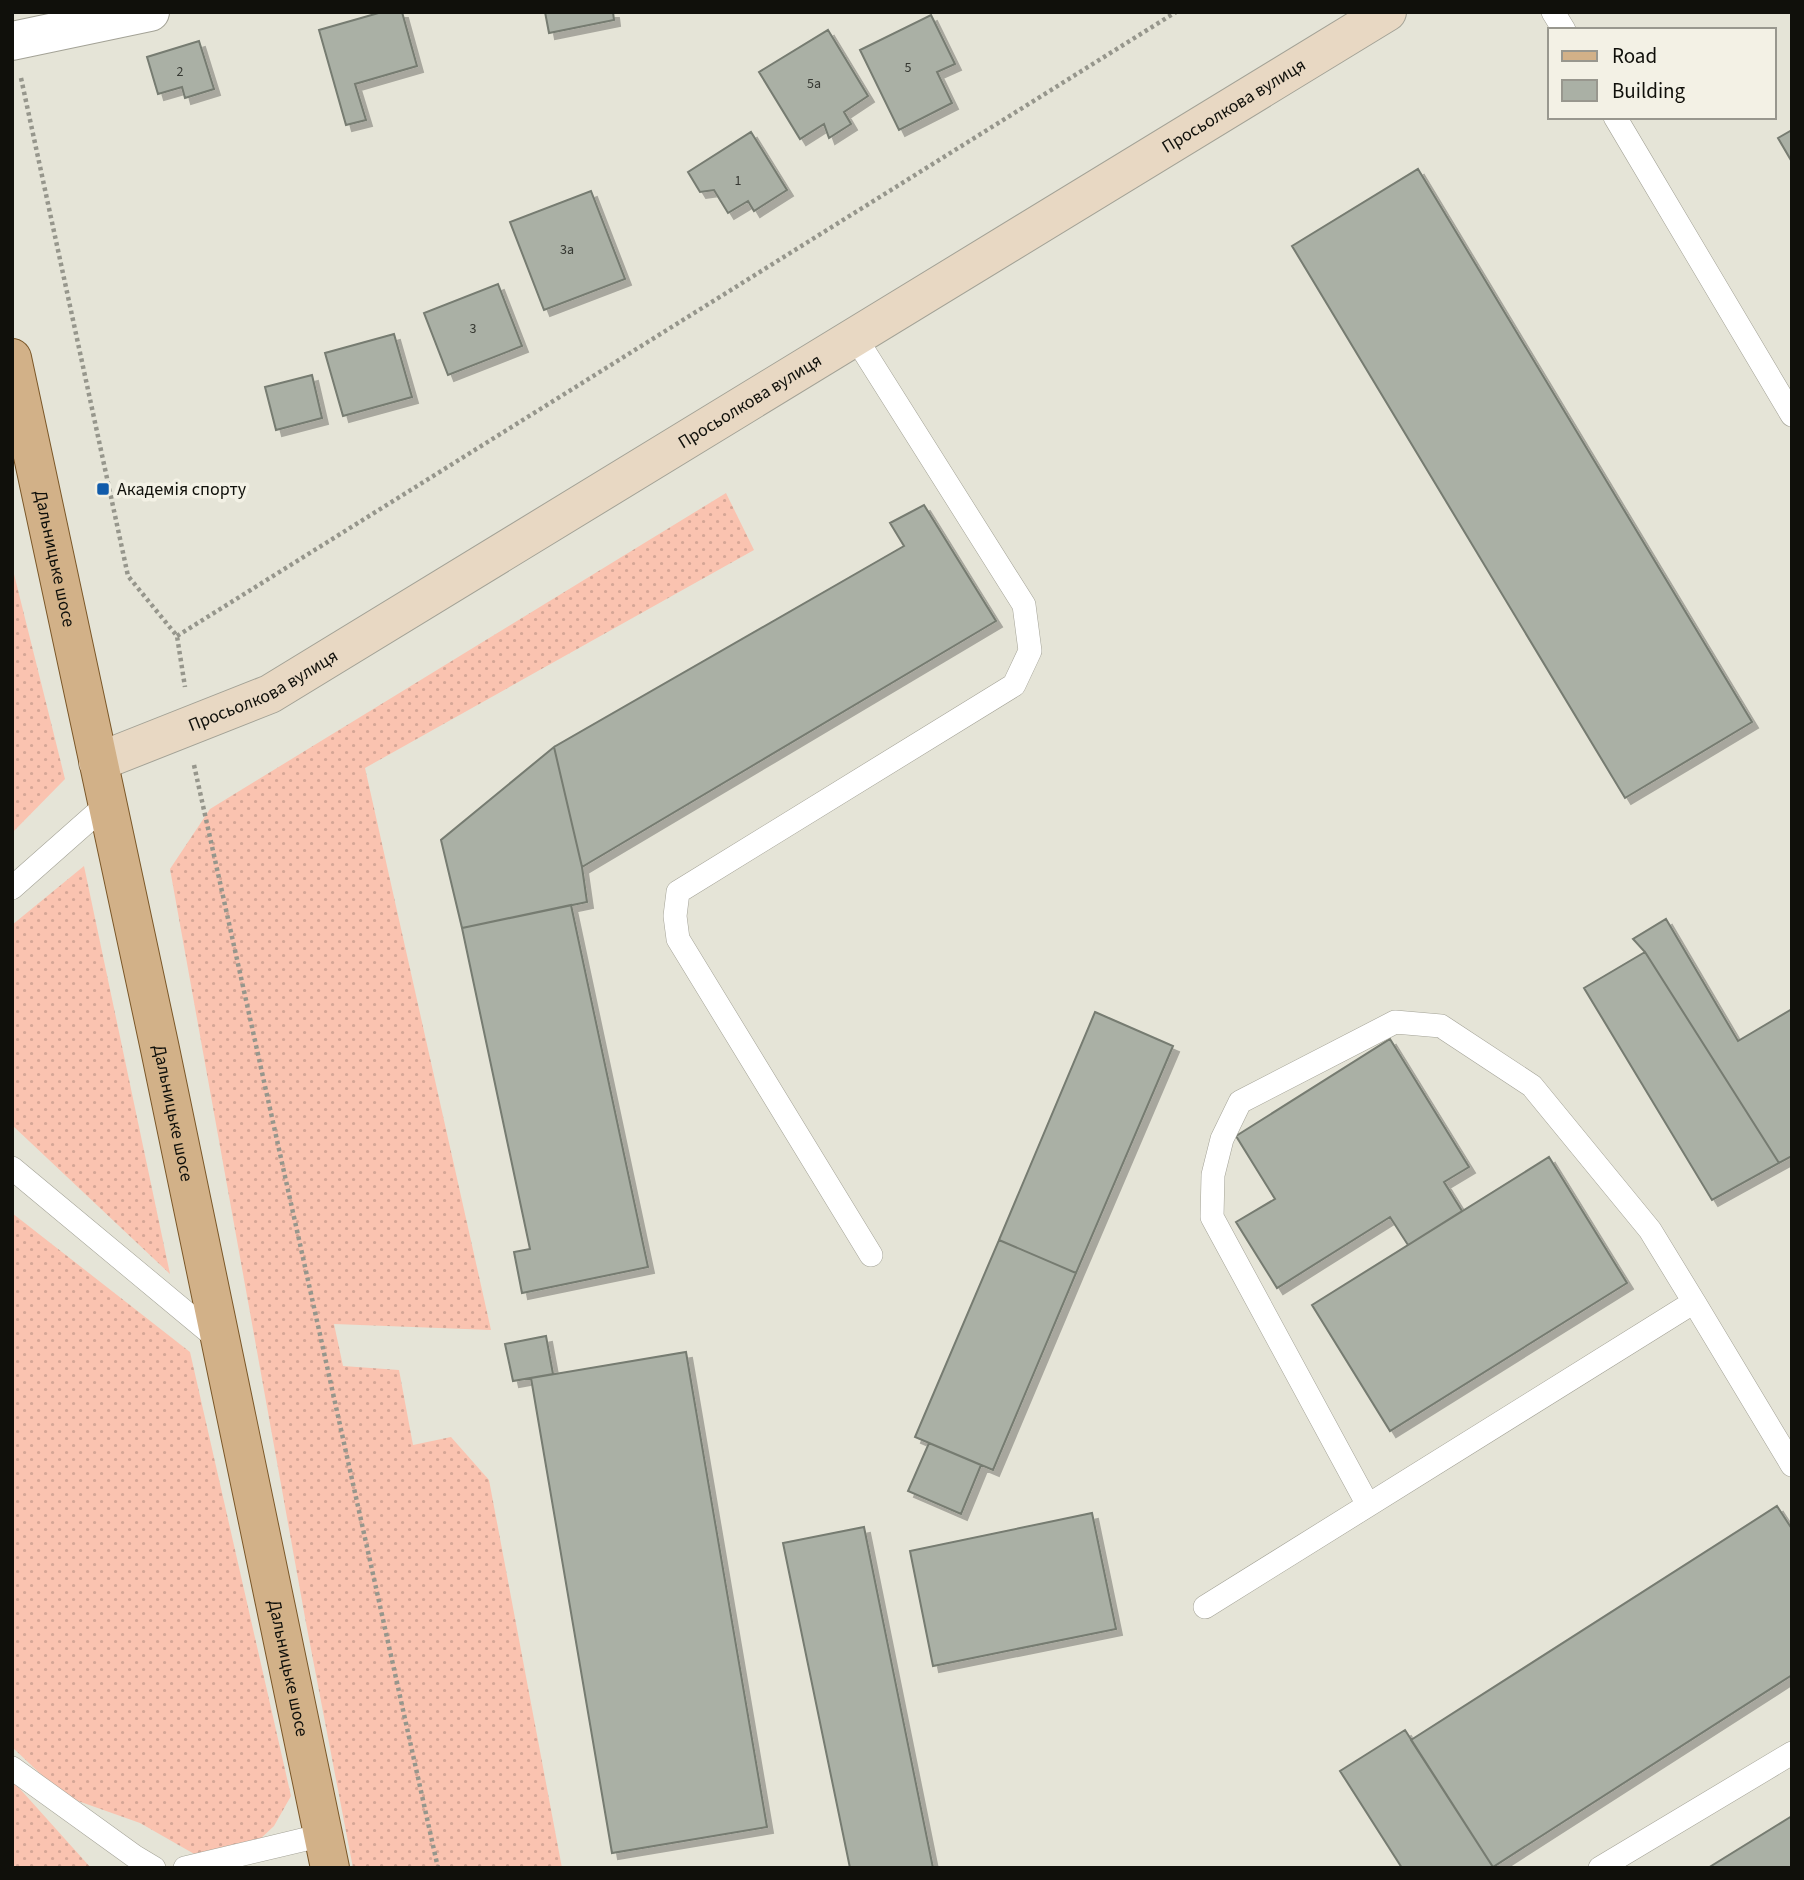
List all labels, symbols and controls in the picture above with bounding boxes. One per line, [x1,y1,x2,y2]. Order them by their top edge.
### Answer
legend [1548,28,1776,119]
text: Road [1612,41,1657,71]
street label: Просьолкова вулиця [1157,52,1310,159]
house number: 5 [905,58,912,78]
house number: 2 [177,62,184,82]
house number: 5а [807,74,821,94]
text: Building [1612,76,1686,106]
house number: 1 [735,171,742,191]
house number: 3а [560,240,574,260]
house number: 3 [470,319,477,339]
street label: Просьолкова вулиця [673,348,826,455]
place label: Академія спорту [117,477,247,502]
marker: Академія спорту [95,481,111,497]
street label: Дальницьке шосе [28,488,82,629]
street label: Просьолкова вулиця [184,643,342,738]
street label: Дальницьке шосе [147,1042,200,1184]
street label: Дальницьке шосе [262,1597,315,1739]

